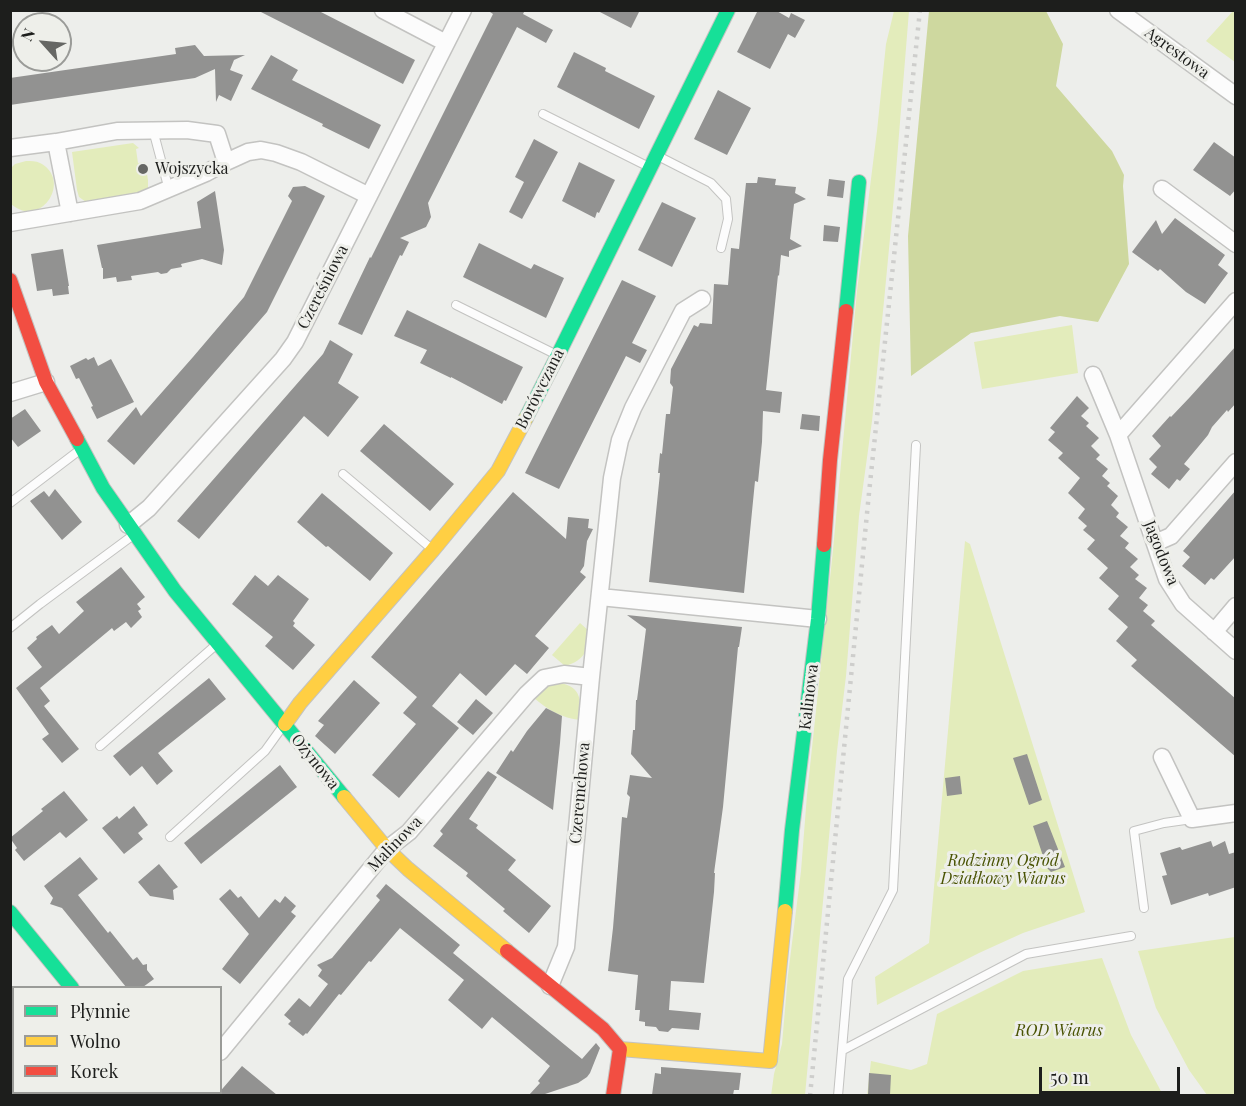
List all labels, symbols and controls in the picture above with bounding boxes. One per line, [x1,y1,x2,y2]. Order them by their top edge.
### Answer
north arrow [12,12,72,72]
street label: Agrestowa [1141,23,1213,83]
text: N [15,25,39,44]
place label: Wojszycka [155,159,228,179]
marker: Wojszycka [136,162,150,176]
street label: Czereśniowa [294,242,352,332]
street label: Borówczana [512,346,568,432]
street label: Jagodowa [1139,518,1183,588]
street label: Kalinowa [795,663,823,731]
street label: Ożynowa [287,730,343,794]
street label: Czeremchowa [566,741,594,845]
street label: Malinowa [364,812,426,876]
park label: Rodzinny Ogród Działkowy Wiarus [940,851,1066,889]
legend [12,986,222,1094]
text: Płynnie [70,999,130,1023]
park label: ROD Wiarus [1015,1021,1103,1041]
text: Wolno [70,1029,121,1053]
scale bar [1042,1055,1183,1093]
text: Korek [70,1059,118,1083]
text: 50 m [1050,1065,1089,1089]

